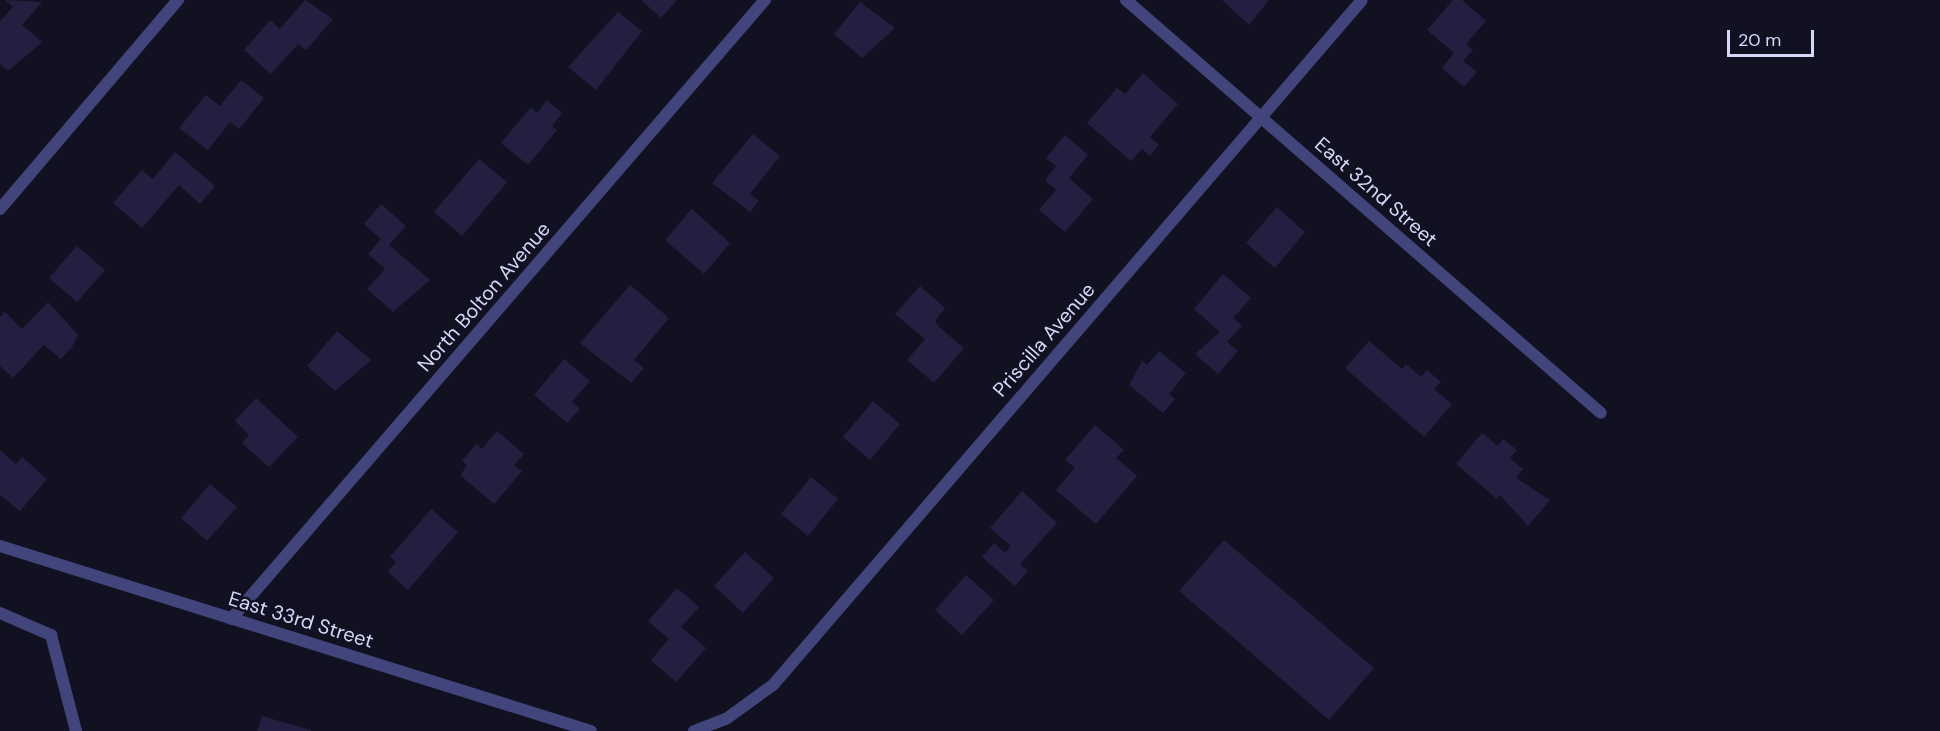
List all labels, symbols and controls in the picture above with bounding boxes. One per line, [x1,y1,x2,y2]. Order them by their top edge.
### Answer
scale bar [1730,18,1817,56]
text: 20 m [1738,28,1781,52]
street label: East 32nd Street [1310,132,1442,252]
street label: North Bolton Avenue [413,217,555,377]
street label: Priscilla Avenue [988,278,1100,402]
street label: East 33rd Street [226,587,376,653]

